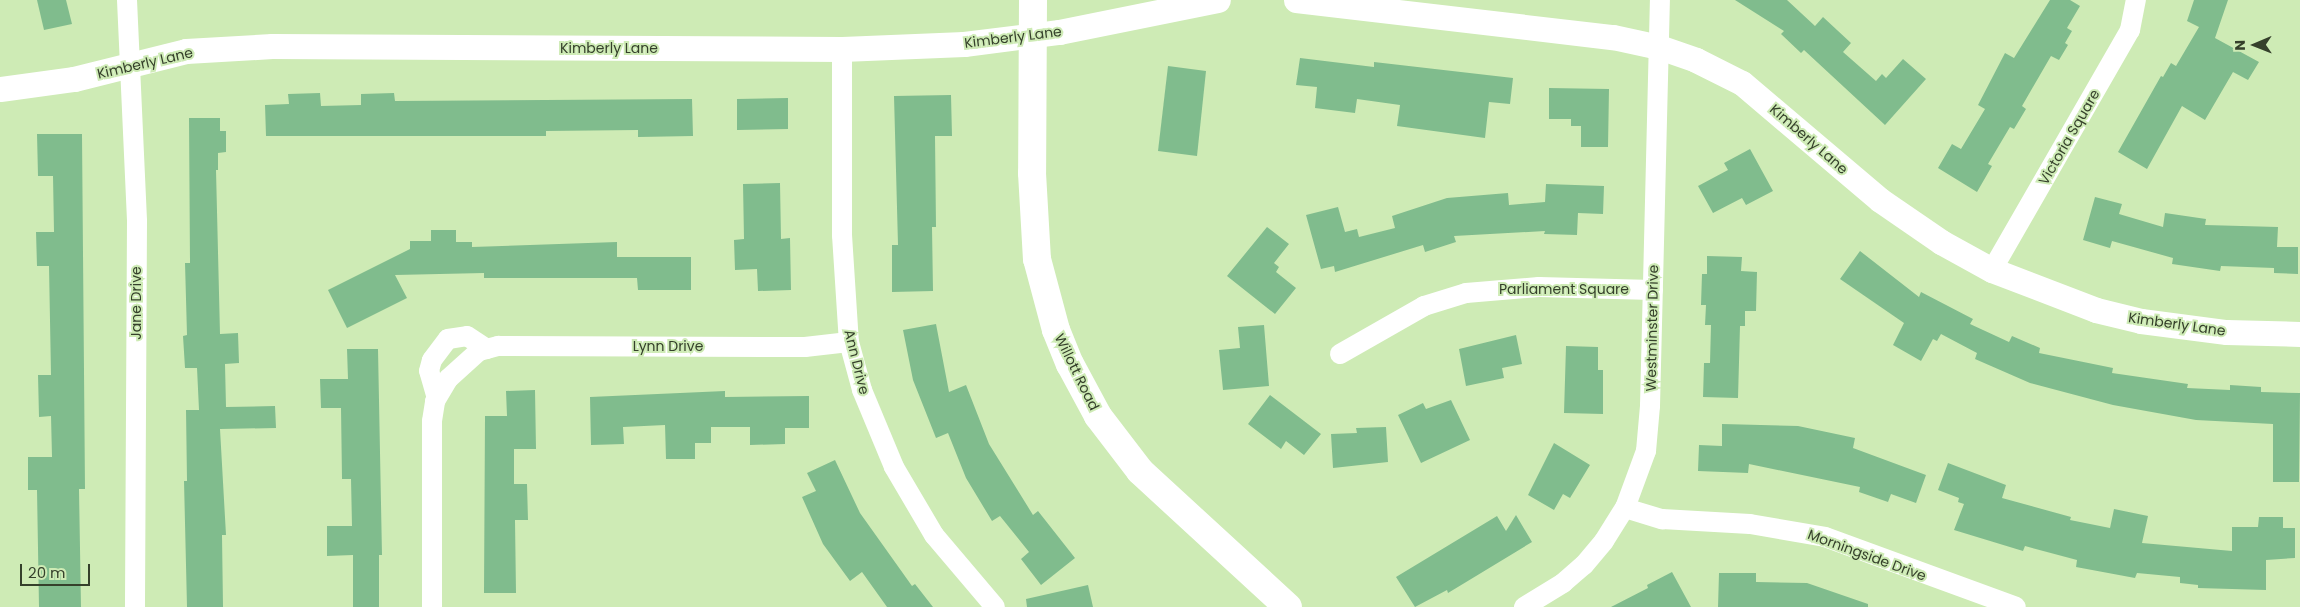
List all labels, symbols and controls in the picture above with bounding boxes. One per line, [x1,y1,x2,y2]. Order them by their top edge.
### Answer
north arrow [2230,20,2280,70]
street label: Kimberly Lane [963,23,1063,51]
street label: Kimberly Lane [560,40,658,56]
text: N [2230,40,2250,51]
street label: Kimberly Lane [95,44,195,82]
street label: Victoria Square [2035,86,2103,188]
street label: Kimberly Lane [1767,101,1851,177]
street label: Westminster Drive [1642,265,1662,391]
street label: Jane Drive [128,266,144,340]
street label: Parliament Square [1499,281,1629,297]
street label: Kimberly Lane [2127,309,2227,339]
street label: Ann Drive [841,328,873,396]
street label: Willott Road [1051,331,1103,413]
street label: Lynn Drive [633,338,703,354]
street label: Morningside Drive [1805,526,1929,584]
scale bar [22,554,92,586]
text: 20 m [28,562,66,583]

